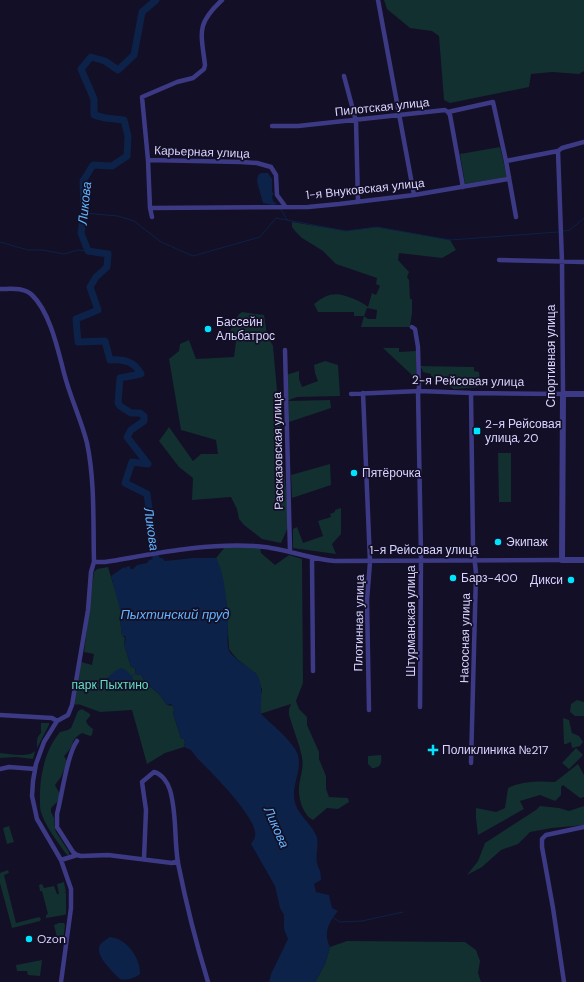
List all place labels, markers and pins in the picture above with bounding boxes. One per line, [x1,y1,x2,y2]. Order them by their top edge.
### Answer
place label: Бассейн Альбатрос [216,314,275,344]
marker: Бассейн Альбатрос [203,324,213,334]
place label: 2-я Рейсовая улица, 20 [485,416,561,446]
marker: 2-я Рейсовая улица, 20 [472,426,482,436]
place label: Пятёрочка [362,465,421,481]
marker: Пятёрочка [349,468,359,478]
place label: Экипаж [506,534,548,550]
marker: Экипаж [493,537,503,547]
place label: Барз-400 [461,570,518,586]
place label: Дикси [530,572,563,588]
marker: Барз-400 [448,573,458,583]
marker: Дикси [566,575,576,585]
place label: Поликлиника №217 [442,742,548,758]
marker: Поликлиника №217 [427,744,439,756]
place label: Ozon [37,931,66,947]
marker: Ozon [24,934,34,944]

